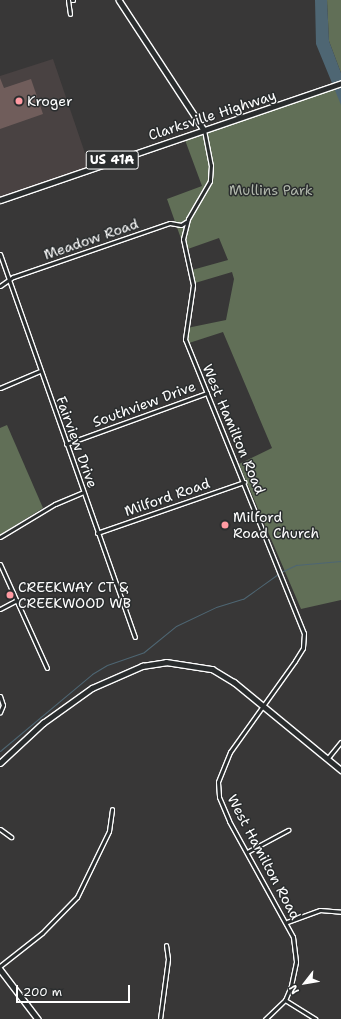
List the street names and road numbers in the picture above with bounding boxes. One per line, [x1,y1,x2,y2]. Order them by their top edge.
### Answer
street label: Clarksville Highway [146,86,278,144]
road number: US 41A [85,149,139,171]
street label: Meadow Road [42,215,140,263]
street label: West Hamilton Road [199,362,269,496]
street label: Southview Drive [90,378,198,430]
street label: Fairview Drive [53,394,101,490]
street label: Milford Road [122,475,212,519]
street label: West Hamilton Road [224,791,304,923]

